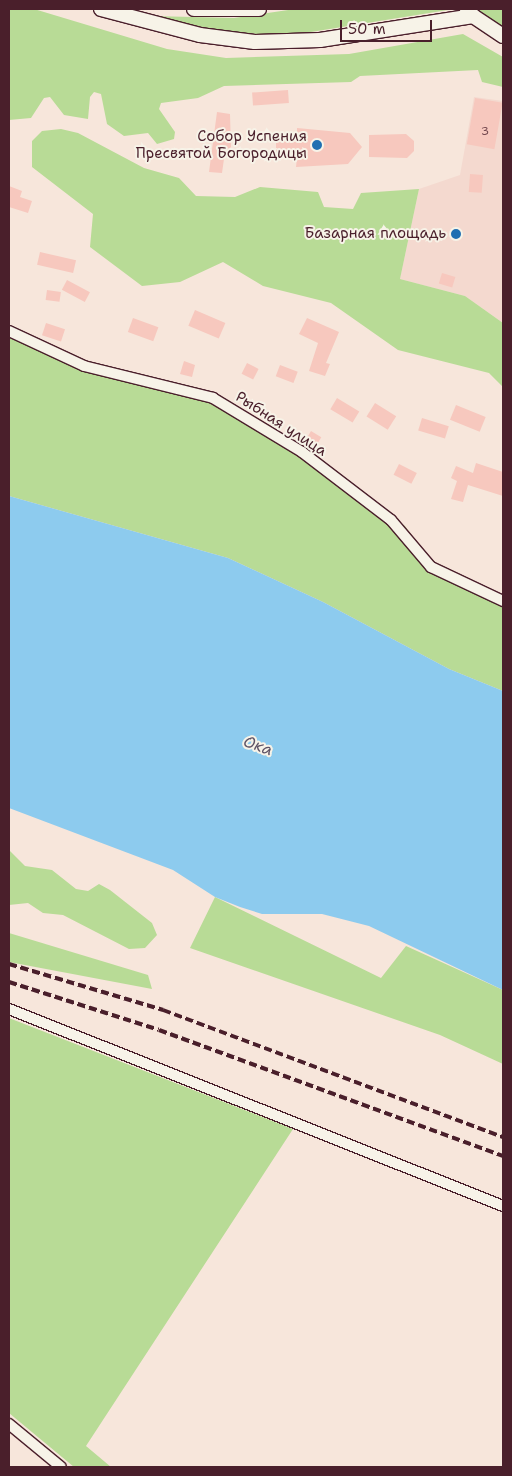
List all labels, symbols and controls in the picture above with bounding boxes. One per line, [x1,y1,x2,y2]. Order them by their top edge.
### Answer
scale bar [342,10,434,42]
text: 50 m [348,19,386,39]
house number: 3 [481,125,489,139]
place label: Собор Успения Пресвятой Богородицы [136,127,307,162]
marker: Собор Успения Пресвятой Богородицы [311,139,323,151]
place label: Базарная площадь [304,225,446,243]
marker: Базарная площадь [450,228,462,240]
street label: Рыбная улица [232,388,330,460]
water label: Ока [241,732,275,760]

